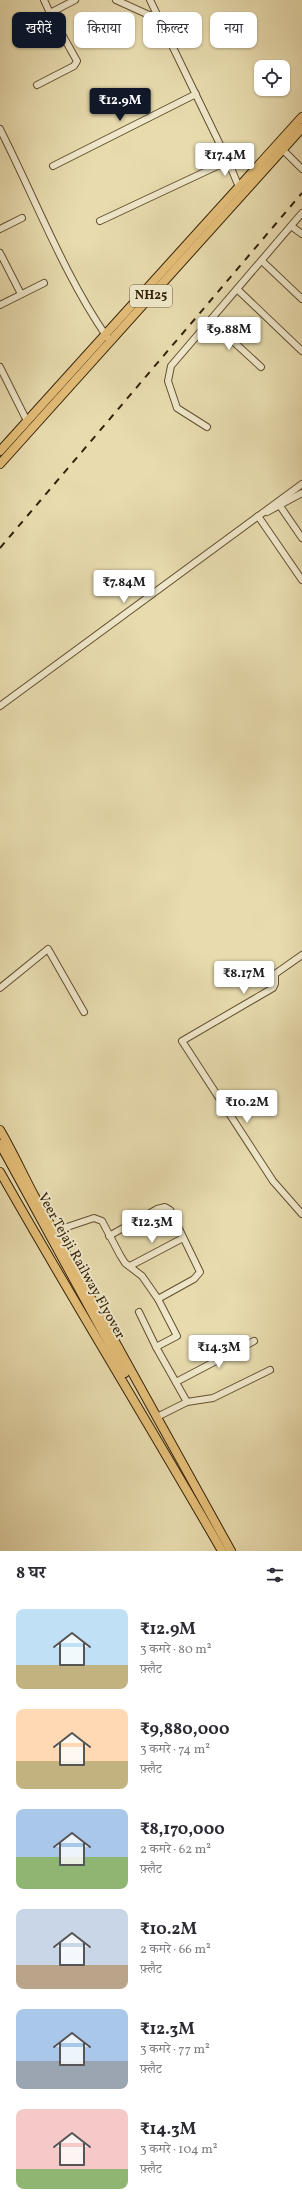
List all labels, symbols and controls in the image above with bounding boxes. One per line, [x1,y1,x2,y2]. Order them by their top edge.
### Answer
chip: खरीदें [12,12,66,48]
chip: किराया [74,12,135,48]
chip: फ़िल्टर [143,12,202,48]
chip: नया [210,12,257,48]
map controls [254,60,290,96]
button: locate [254,60,290,96]
pin: ₹12.9M [87,88,153,122]
text: ₹12.9M [99,92,141,110]
pin: ₹17.4M [192,143,258,177]
text: ₹17.4M [204,147,246,165]
road number: NH25 [130,285,172,307]
pin: ₹9.88M [196,317,262,351]
text: ₹9.88M [207,321,251,339]
pin: ₹7.84M [91,570,157,604]
text: ₹7.84M [102,574,146,592]
pin: ₹8.17M [211,961,277,995]
text: ₹8.17M [223,965,265,983]
pin: ₹10.2M [214,1090,280,1124]
text: ₹10.2M [225,1094,269,1112]
street label: Veer Tejaji Railway Flyover [33,1190,129,1343]
pin: ₹12.3M [119,1210,185,1244]
text: ₹12.3M [131,1214,173,1232]
pin: ₹14.3M [186,1335,252,1369]
text: ₹14.3M [198,1339,240,1357]
text: 8 घर [16,1562,46,1585]
icon: filters [264,1564,286,1586]
text: ₹12.9M [140,1618,196,1641]
icon: home [48,1625,96,1673]
text: 3 कमरे · 80 m² [140,1641,212,1659]
text: फ़्लैट [140,1661,162,1679]
text: ₹9,880,000 [140,1718,229,1741]
icon: home [48,1725,96,1773]
text: 3 कमरे · 74 m² [140,1741,210,1759]
text: फ़्लैट [140,1761,162,1779]
text: ₹8,170,000 [140,1818,225,1841]
icon: home [48,1825,96,1873]
text: 2 कमरे · 62 m² [140,1841,211,1859]
text: फ़्लैट [140,1861,162,1879]
text: ₹10.2M [140,1918,197,1941]
icon: home [48,1925,96,1973]
text: 2 कमरे · 66 m² [140,1941,211,1959]
text: फ़्लैट [140,1961,162,1979]
text: ₹12.3M [140,2018,195,2041]
icon: home [48,2025,96,2073]
text: 3 कमरे · 77 m² [140,2041,210,2059]
text: फ़्लैट [140,2061,162,2079]
text: ₹14.3M [140,2118,196,2141]
icon: home [48,2125,96,2173]
text: 3 कमरे · 104 m² [140,2141,218,2159]
text: फ़्लैट [140,2161,162,2179]

